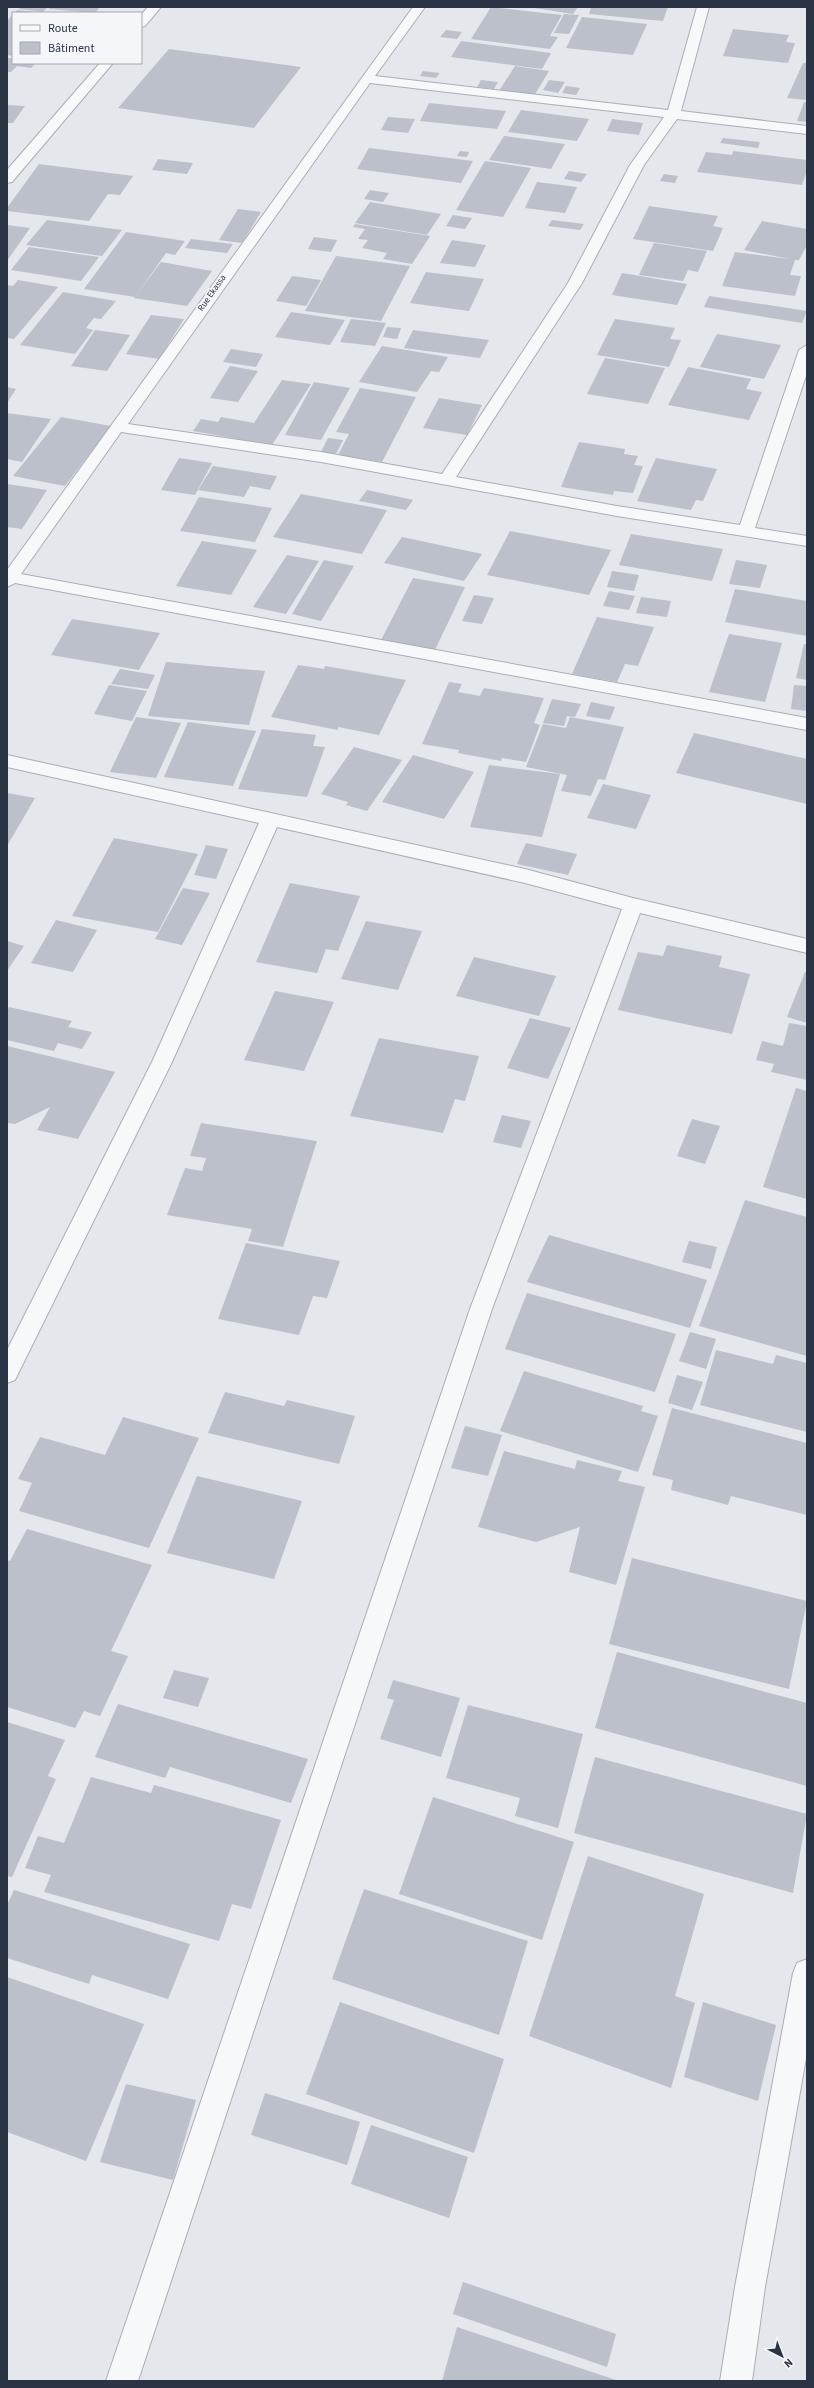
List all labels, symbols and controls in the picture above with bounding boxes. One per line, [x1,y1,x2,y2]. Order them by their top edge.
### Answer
legend [12,12,142,64]
text: Route [48,20,78,37]
text: Bâtiment [48,40,94,57]
street label: Rue Ekassa [195,272,229,314]
north arrow [762,2336,802,2376]
text: N [781,2355,796,2371]

